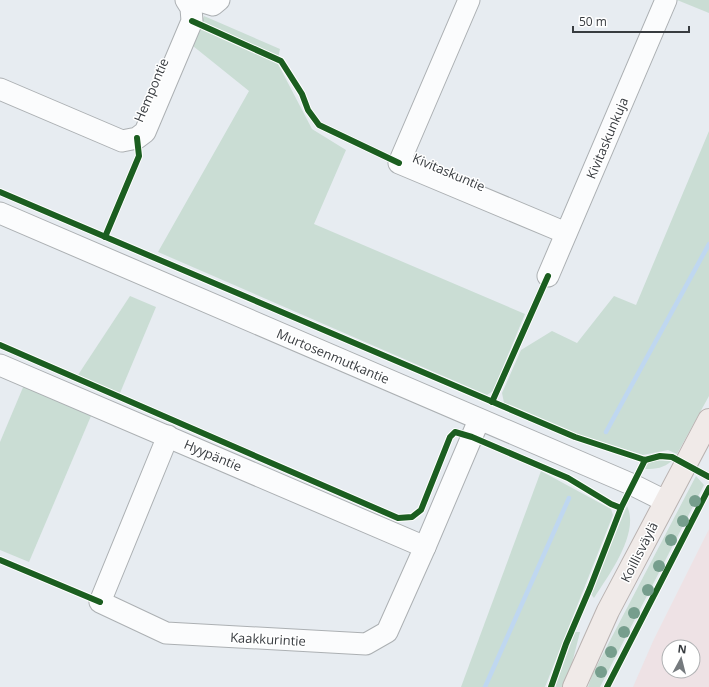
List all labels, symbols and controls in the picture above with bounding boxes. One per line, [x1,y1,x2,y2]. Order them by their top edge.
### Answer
scale bar [573,8,689,34]
text: 50 m [579,13,607,30]
street label: Hempontie [129,55,173,125]
street label: Kivitaskunkuja [582,94,632,182]
street label: Kivitaskuntie [410,149,488,195]
street label: Murtosenmutkantie [274,324,392,388]
street label: Hyypäntie [181,435,245,475]
street label: Koillisväylä [616,519,662,585]
street label: Kaakkurintie [230,628,306,650]
north arrow [661,639,701,679]
text: N [677,641,688,657]

